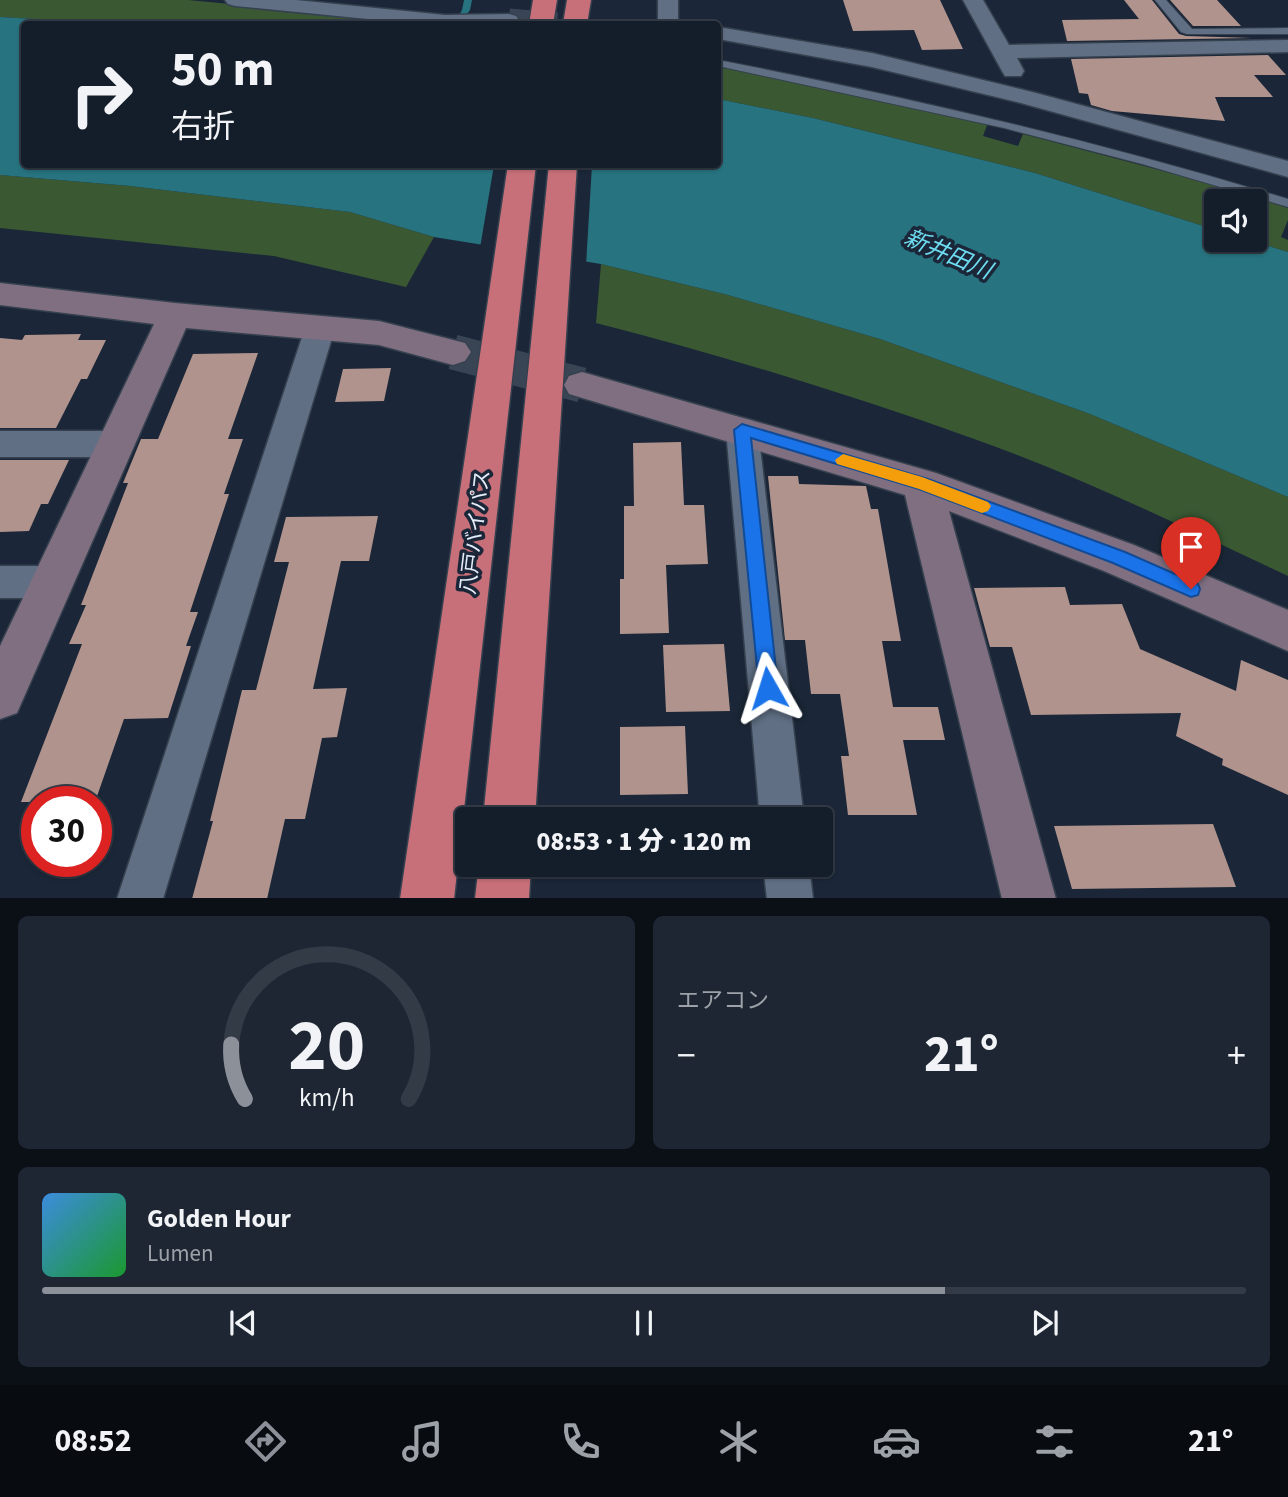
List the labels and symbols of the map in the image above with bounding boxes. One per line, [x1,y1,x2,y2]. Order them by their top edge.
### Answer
water label: 新井田川 [899,221,1000,288]
street label: 八戸バイパス [452,468,498,596]
pin [1161,517,1221,589]
position arrow [731,651,805,725]
speed limit sign: 30 [21,786,112,877]

